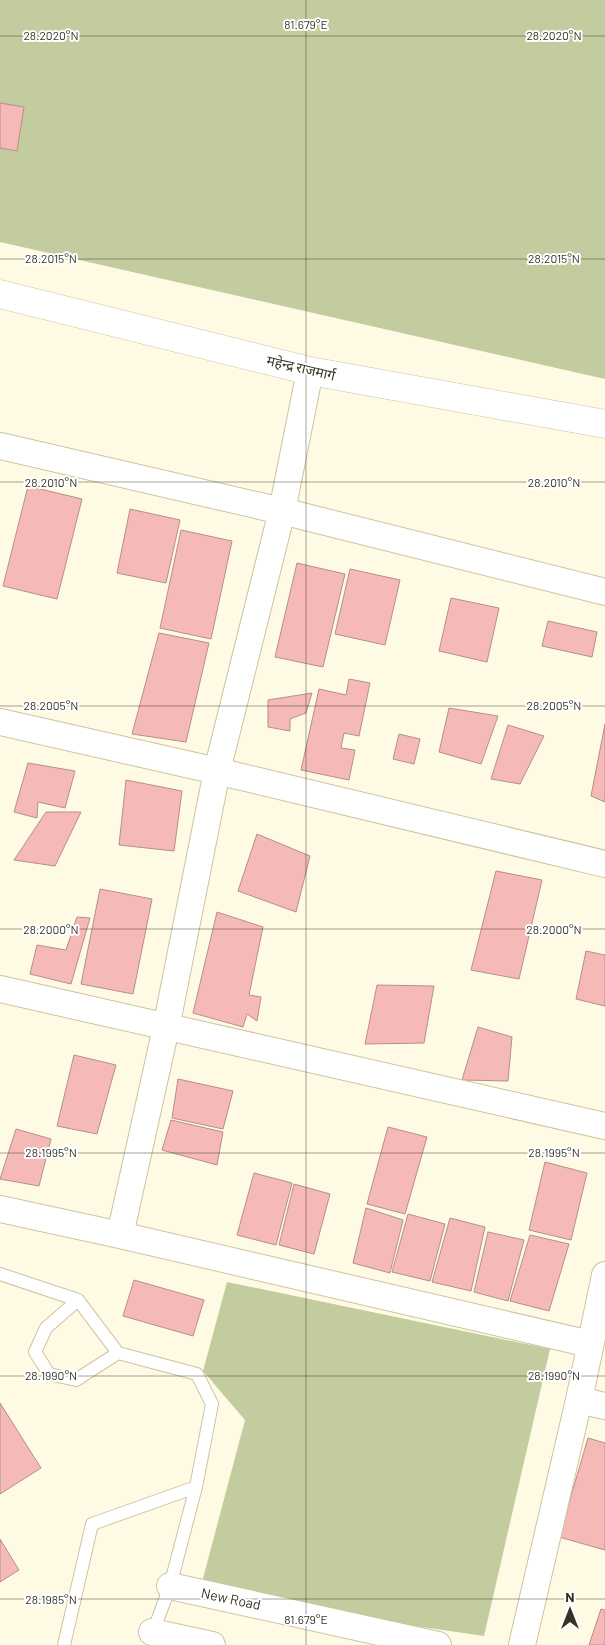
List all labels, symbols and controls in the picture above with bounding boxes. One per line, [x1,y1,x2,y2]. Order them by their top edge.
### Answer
text: 81.679°E [284,17,328,31]
text: 28.2020°N [23,28,79,42]
text: 28.2020°N [526,28,582,42]
text: 28.2015°N [25,251,77,265]
text: 28.2015°N [528,251,580,265]
street label: महेन्द्र राजमार्ग [265,351,338,384]
text: 28.2010°N [25,475,77,489]
text: 28.2010°N [528,475,580,489]
text: 28.2005°N [24,698,78,712]
text: 28.2005°N [527,698,581,712]
text: 28.2000°N [23,922,79,936]
text: 28.2000°N [526,922,582,936]
text: 28.1995°N [25,1145,77,1159]
text: 28.1995°N [528,1145,580,1159]
text: 28.1990°N [25,1368,77,1382]
text: 28.1990°N [528,1368,580,1382]
street label: New Road [200,1584,263,1613]
north arrow [545,1585,595,1635]
text: N [565,1588,575,1605]
text: 28.1985°N [25,1592,77,1606]
text: 81.679°E [284,1612,328,1626]

